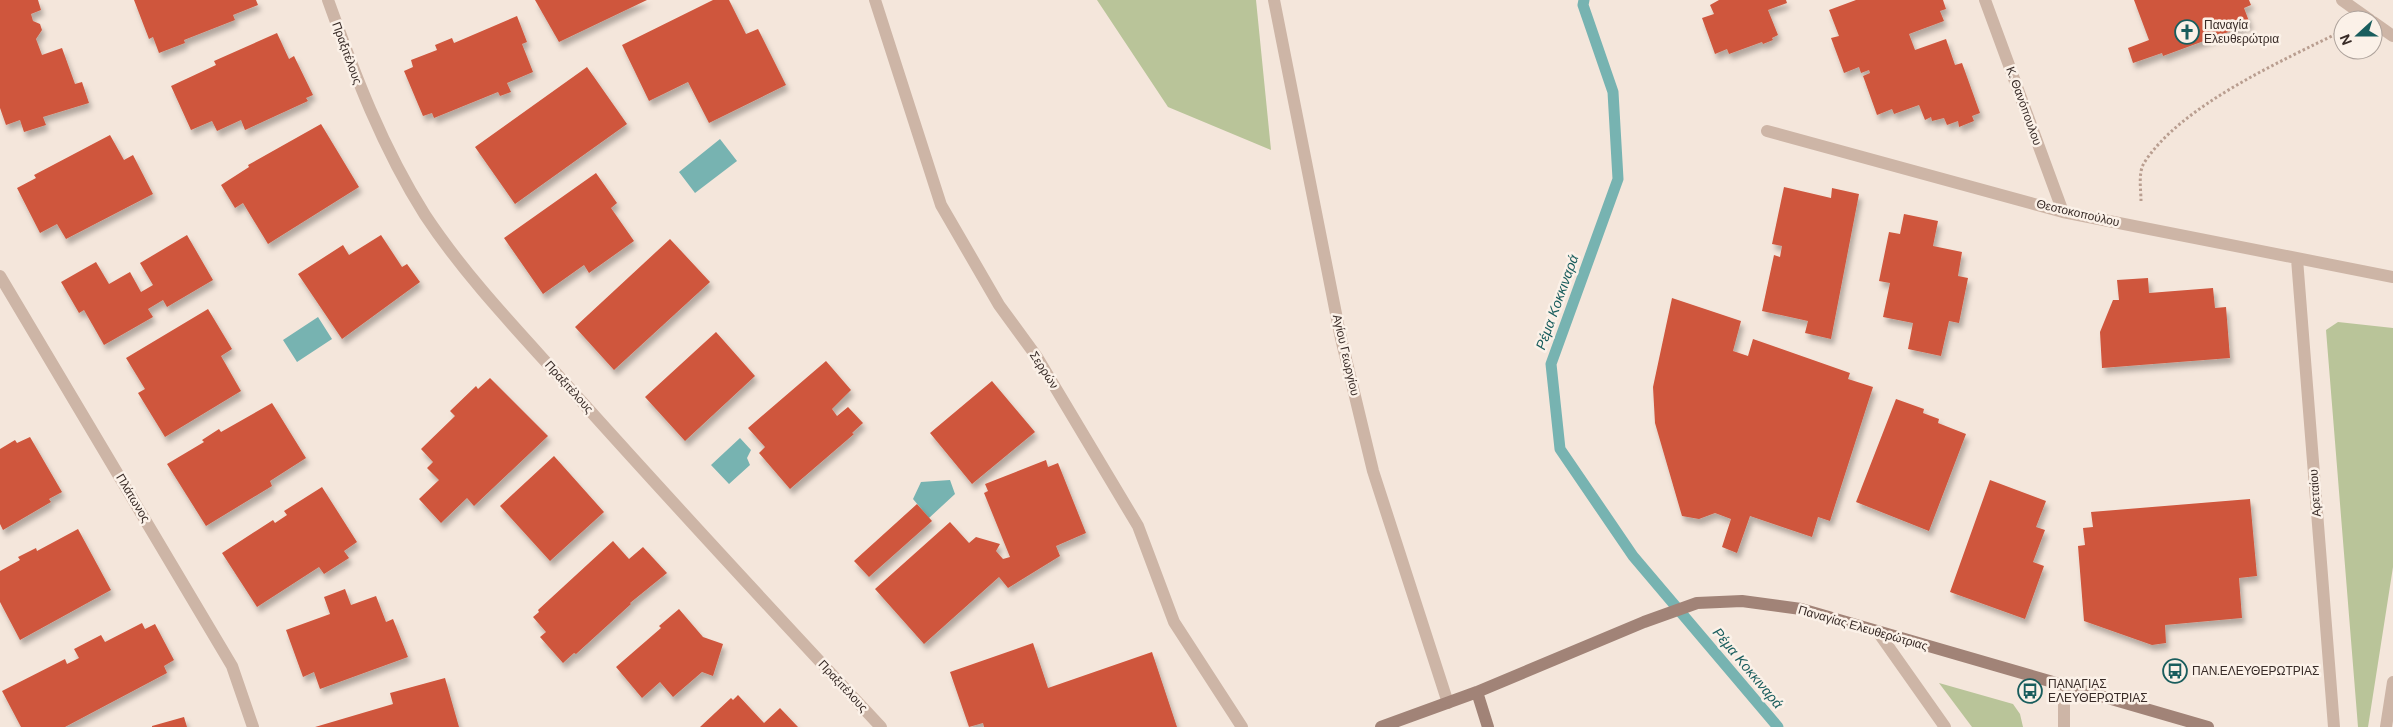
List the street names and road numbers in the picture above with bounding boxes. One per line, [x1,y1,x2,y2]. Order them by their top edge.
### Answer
street label: Πραξιτέλους [328,20,366,87]
street label: Κ. Θανόπουλου [2002,64,2046,148]
street label: Θεοτοκοπούλου [2035,196,2121,230]
street label: Αγίου Γεωργίου [1329,313,1363,397]
street label: Σερρών [1026,348,1062,392]
street label: Πραξιτέλους [541,357,597,417]
street label: Αρεταίου [2305,469,2325,517]
street label: Πλάτωνος [112,471,154,525]
street label: Παναγίας Ελευθερώτριας [1796,602,1930,654]
street label: Πραξιτέλους [815,657,871,716]

